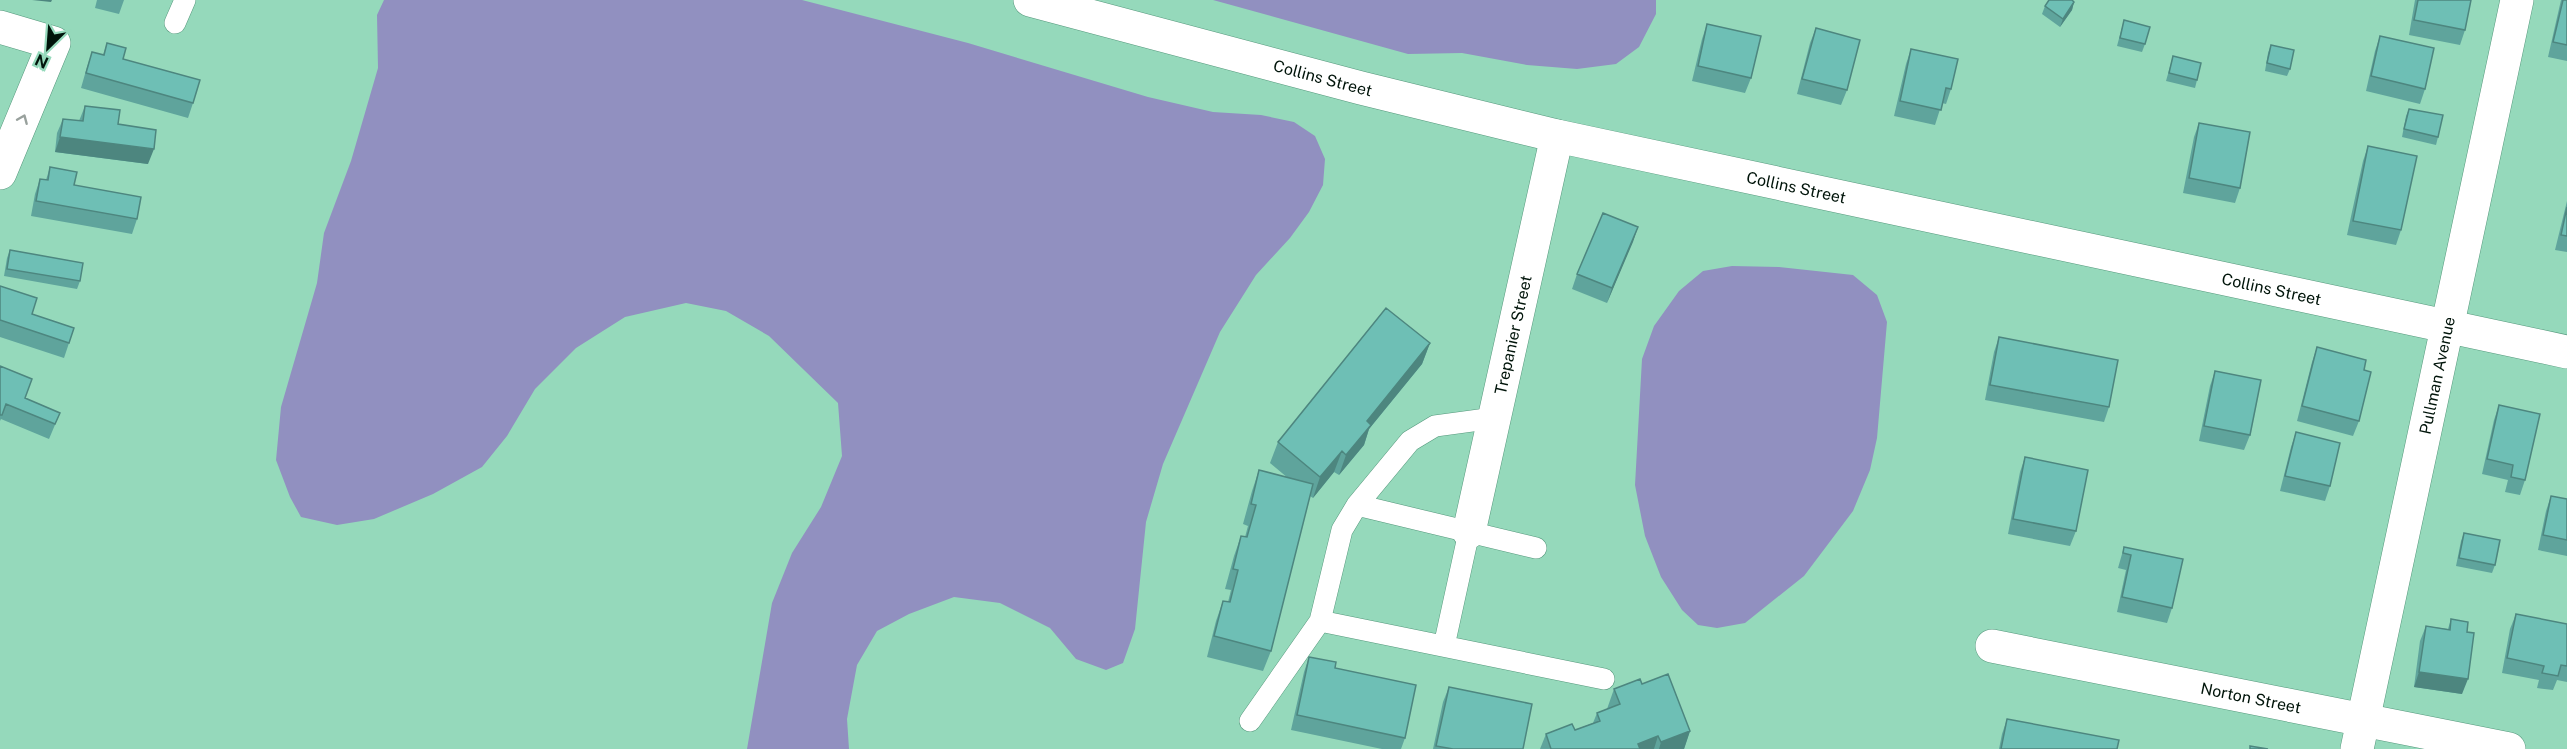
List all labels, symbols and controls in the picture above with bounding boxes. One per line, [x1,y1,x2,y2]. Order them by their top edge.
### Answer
north arrow [18,18,78,78]
text: N [32,50,52,72]
street label: Collins Street [1271,56,1374,100]
one-way arrow [16,114,28,125]
street label: Collins Street [1745,168,1848,208]
street label: Collins Street [2220,269,2323,309]
street label: Trepanier Street [1491,273,1536,396]
street label: Pullman Avenue [2415,315,2459,436]
street label: Norton Street [2199,679,2303,717]

